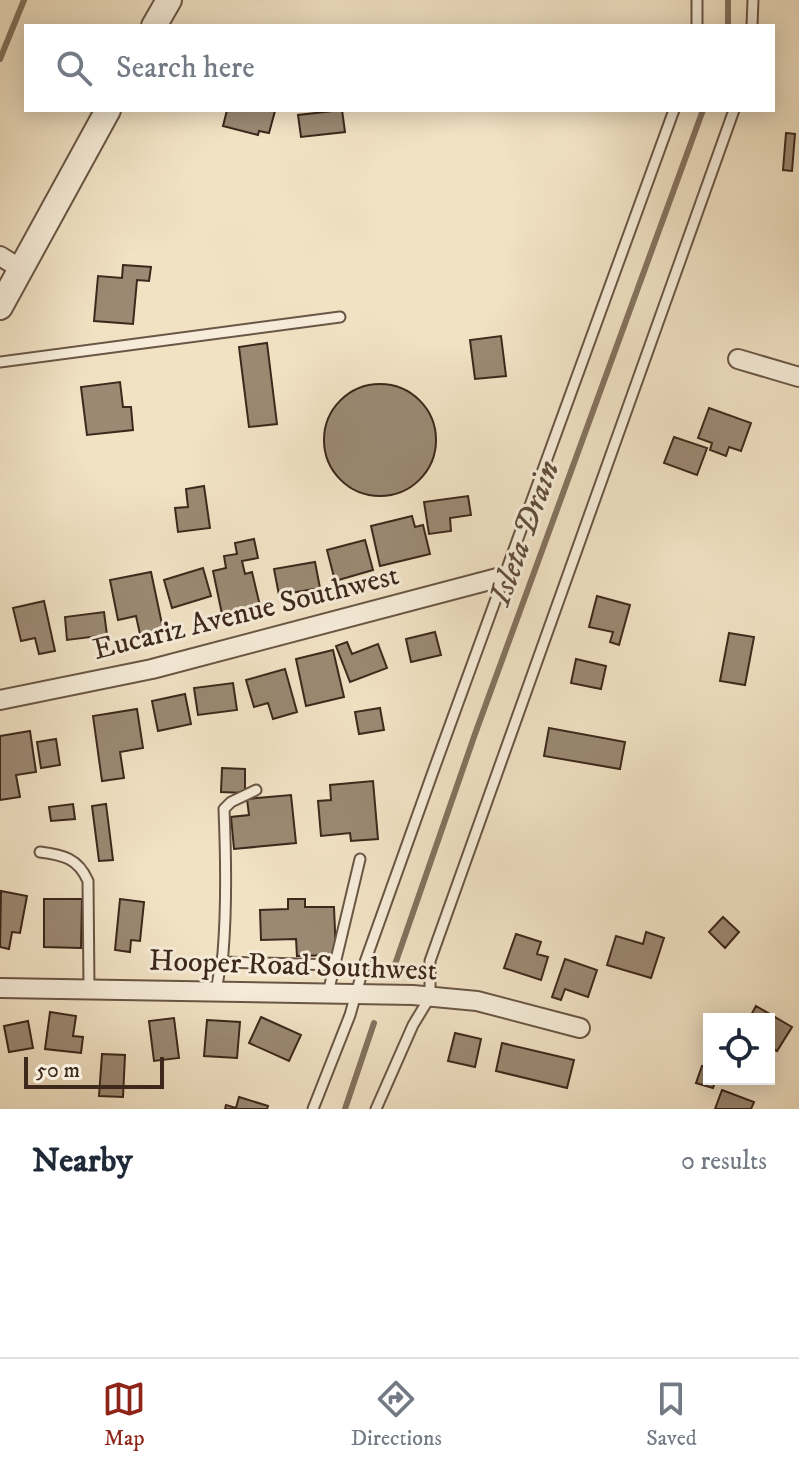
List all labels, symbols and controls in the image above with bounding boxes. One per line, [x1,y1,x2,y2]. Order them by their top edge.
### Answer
search box [24,24,775,112]
icon: search [52,46,96,90]
text: Search here [116,50,255,87]
water label: Isleta Drain [480,455,570,612]
street label: Eucariz Avenue Southwest [89,557,403,669]
street label: Hooper Road Southwest [148,942,438,990]
map controls [703,1013,775,1085]
button: locate [703,1013,775,1085]
scale bar [24,1053,164,1089]
text: 50 m [36,1057,80,1084]
text: Nearby [32,1140,133,1182]
text: 0 results [681,1145,767,1178]
tab: Map [102,1377,146,1452]
tab: Directions [351,1377,442,1452]
tab: Saved [646,1377,697,1452]

